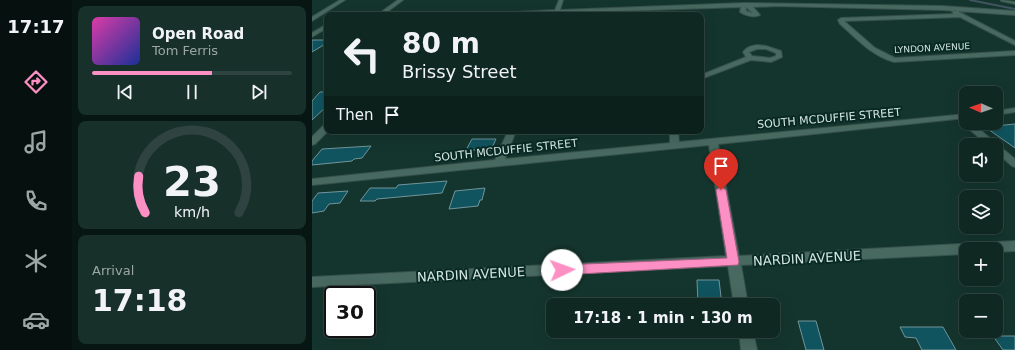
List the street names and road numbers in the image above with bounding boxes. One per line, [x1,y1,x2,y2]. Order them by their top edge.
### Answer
street label: LYNDON AVENUE [894,41,971,55]
street label: SOUTH MCDUFFIE STREET [757,106,902,131]
street label: SOUTH MCDUFFIE STREET [434,136,579,164]
street label: NARDIN AVENUE [753,248,861,269]
street label: NARDIN AVENUE [417,264,525,285]

